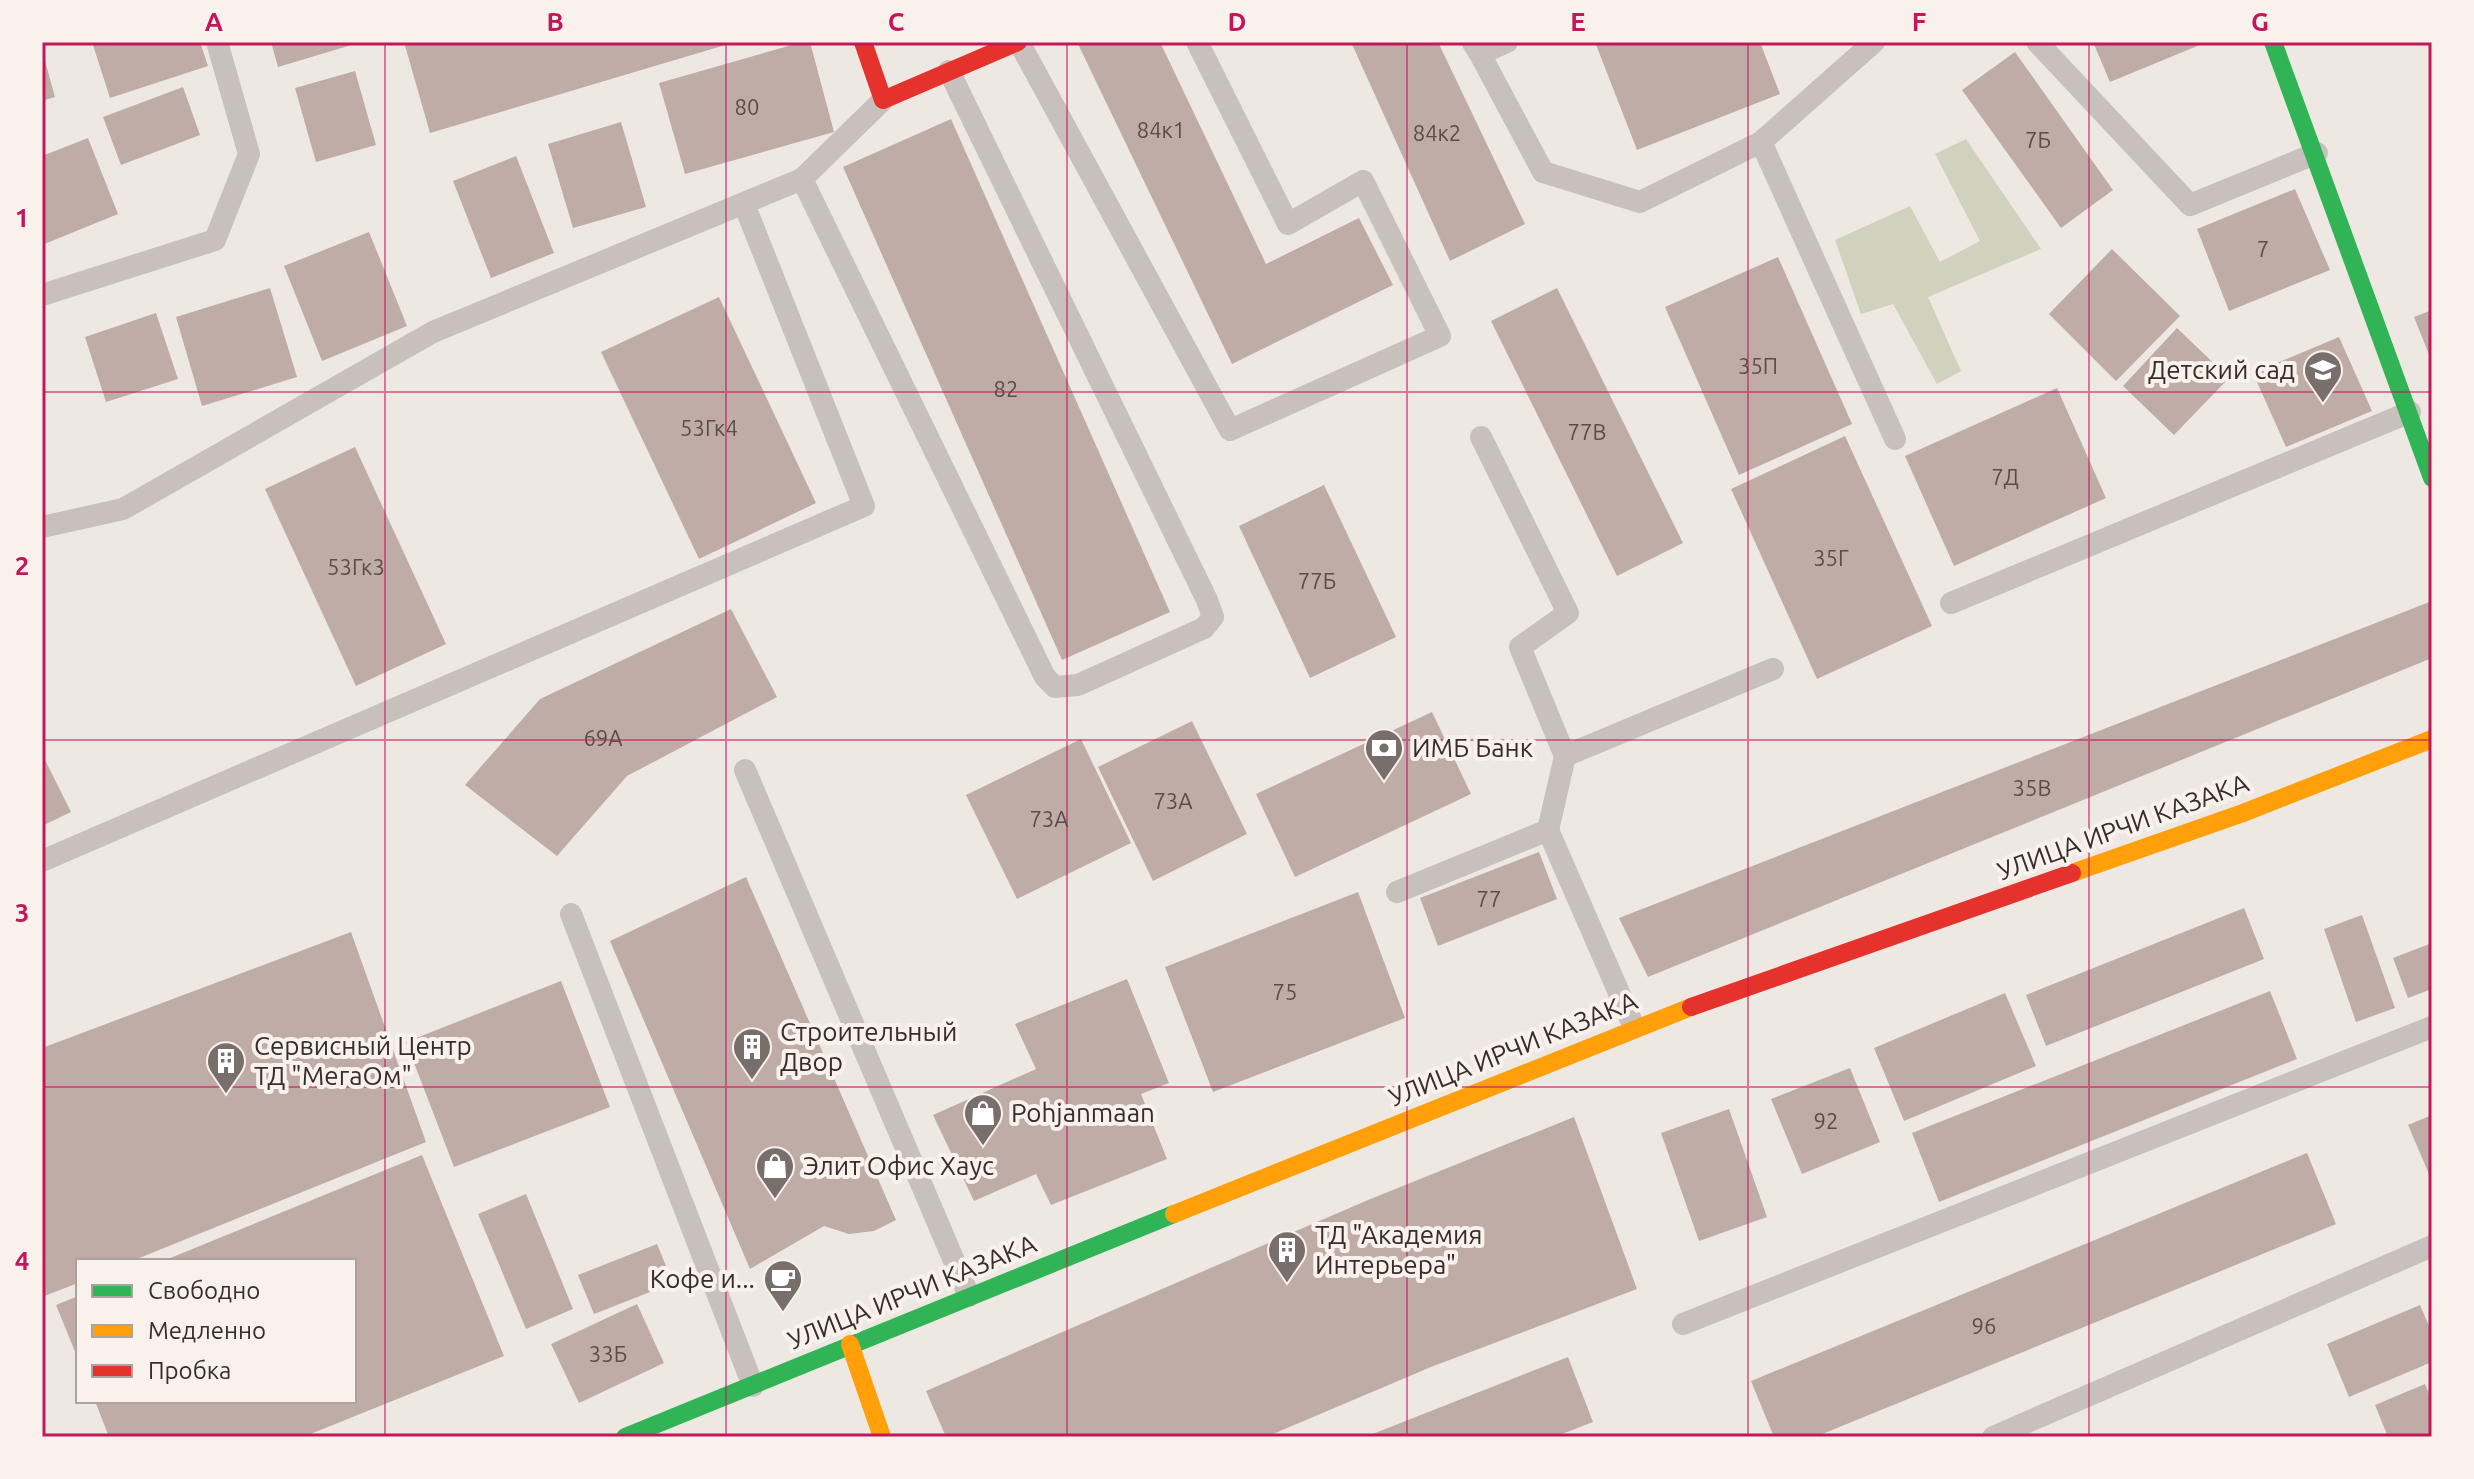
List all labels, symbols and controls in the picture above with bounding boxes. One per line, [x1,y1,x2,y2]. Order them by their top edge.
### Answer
text: A [205,7,224,36]
text: B [546,7,564,36]
text: C [888,7,905,36]
text: D [1228,7,1246,36]
text: E [1570,7,1586,36]
text: F [1912,7,1926,36]
text: G [2251,7,2269,36]
house number: 80 [735,94,759,119]
house number: 84к1 [1137,117,1185,142]
house number: 84к2 [1413,120,1461,145]
house number: 7Б [2025,127,2051,152]
text: 1 [15,203,29,232]
house number: 7 [2257,236,2269,261]
school or university icon: Детский сад [2302,349,2344,404]
house number: 35П [1738,353,1778,378]
place label: Детский сад [2148,355,2295,384]
house number: 82 [994,376,1018,401]
house number: 53Гк4 [680,415,738,440]
house number: 77В [1568,419,1606,444]
house number: 7Д [1991,464,2019,489]
house number: 35Г [1813,545,1849,570]
text: 2 [15,551,29,580]
house number: 53Гк3 [327,554,385,579]
house number: 77Б [1298,568,1336,593]
house number: 69А [583,725,623,750]
bank icon: ИМБ Банк [1363,727,1405,782]
place label: ИМБ Банк [1412,733,1533,762]
street label: УЛИЦА ИРЧИ КАЗАКА [1993,768,2252,886]
house number: 35В [2013,775,2051,800]
house number: 73А [1153,788,1193,813]
house number: 73А [1029,806,1069,831]
house number: 77 [1477,886,1501,911]
text: 3 [15,898,29,927]
house number: 75 [1273,979,1297,1004]
street label: УЛИЦА ИРЧИ КАЗАКА [1384,985,1641,1112]
place label: Строительный Двор [780,1017,957,1076]
building icon: Строительный Двор [731,1026,773,1081]
place label: Сервисный Центр ТД "МегаОм" [254,1031,472,1090]
building icon: Сервисный Центр ТД "МегаОм" [205,1040,247,1095]
shop icon: Pohjanmaan [962,1092,1004,1147]
place label: Pohjanmaan [1011,1098,1155,1127]
house number: 92 [1814,1108,1838,1133]
shop icon: Элит Офис Хаус [754,1145,796,1200]
place label: Элит Офис Хаус [803,1151,994,1180]
place label: ТД "Академия Интерьера" [1315,1220,1483,1279]
street label: УЛИЦА ИРЧИ КАЗАКА [783,1228,1040,1355]
building icon: ТД "Академия Интерьера" [1266,1229,1308,1284]
text: 4 [15,1246,29,1275]
cafe icon: Кофе и... [762,1258,804,1313]
legend [76,1259,356,1403]
place label: Кофе и... [650,1264,755,1293]
text: Свободно [148,1277,260,1304]
house number: 96 [1972,1313,1996,1338]
text: Медленно [148,1317,266,1344]
house number: 33Б [589,1341,627,1366]
text: Пробка [148,1357,231,1384]

